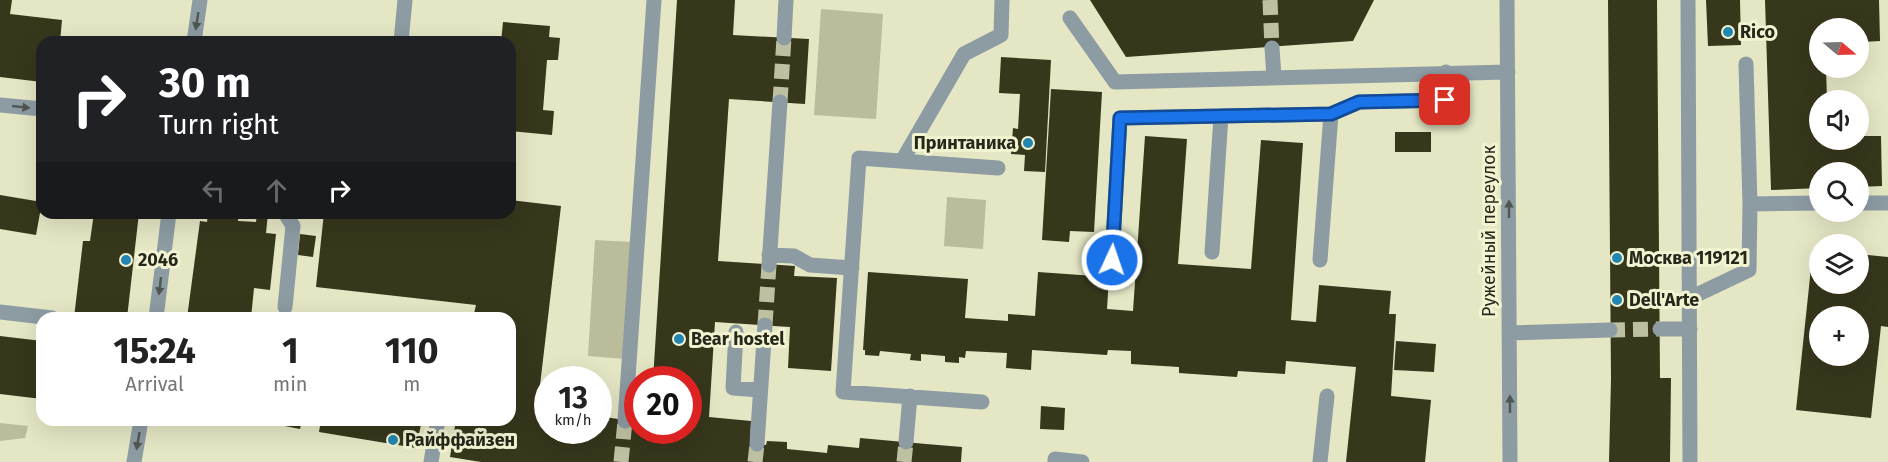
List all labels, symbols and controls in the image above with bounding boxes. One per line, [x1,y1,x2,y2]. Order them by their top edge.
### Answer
one-way arrow [192,12,201,31]
north arrow [1809,18,1869,78]
map controls [1809,18,1869,366]
place label: Rico [1740,21,1775,43]
marker: Rico [1721,25,1735,39]
text: 30 m [159,58,251,108]
icon: right [60,60,138,138]
pin [1419,74,1470,125]
icon: arrive [1428,83,1461,116]
button: sound [1809,90,1869,150]
one-way arrow [12,102,31,112]
text: Turn right [159,109,279,141]
place label: Принтаника [914,132,1016,154]
marker: Принтаника [1021,136,1035,150]
street label: Ружейный переулок [1478,144,1500,317]
button: search [1809,162,1869,222]
icon: left [197,174,230,207]
icon: ahead [260,174,293,207]
icon: right [323,174,356,207]
one-way arrow [1504,199,1514,218]
position arrow [1080,228,1144,292]
button: layers [1809,234,1869,294]
place label: Москва 119121 [1629,247,1748,269]
place label: 2046 [138,249,178,271]
marker: Москва 119121 [1610,251,1624,265]
marker: 2046 [119,253,133,267]
one-way arrow [155,277,165,296]
place label: Dell'Arte [1629,289,1699,311]
marker: Dell'Arte [1610,293,1624,307]
button: + [1809,306,1869,366]
place label: Bear hostel [691,328,785,350]
text: 15:24 [113,329,196,373]
text: 1 [282,329,299,373]
text: 110 [385,329,439,373]
marker: Bear hostel [672,332,686,346]
speed limit sign: 20 [624,366,702,444]
text: Arrival [125,372,184,396]
text: min [273,372,308,396]
text: m [403,372,420,396]
text: 13 [558,380,588,416]
one-way arrow [1505,394,1515,413]
text: km/h [554,411,592,429]
place label: Райффайзен [405,429,515,451]
one-way arrow [133,432,142,451]
marker: Райффайзен [386,433,400,447]

